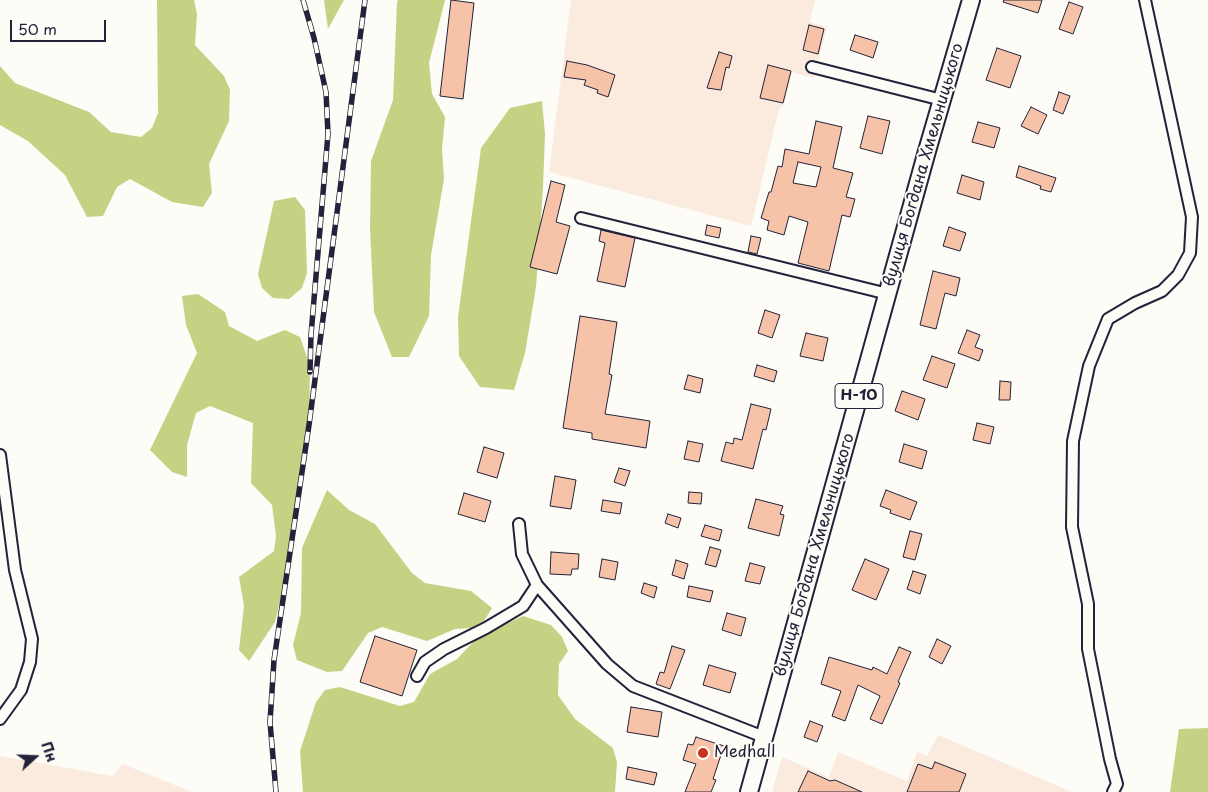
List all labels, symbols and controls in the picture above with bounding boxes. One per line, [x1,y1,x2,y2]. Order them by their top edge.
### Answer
scale bar [12,10,109,42]
text: 50 m [18,17,57,40]
street label: вулиця Богдана Хмельницького [880,41,968,289]
road number: Н-10 [835,384,883,408]
street label: вулиця Богдана Хмельницького [771,431,859,679]
north arrow [10,732,60,782]
text: Пн [36,739,63,765]
place label: Medhall [714,743,775,763]
marker: Medhall [696,746,710,760]

